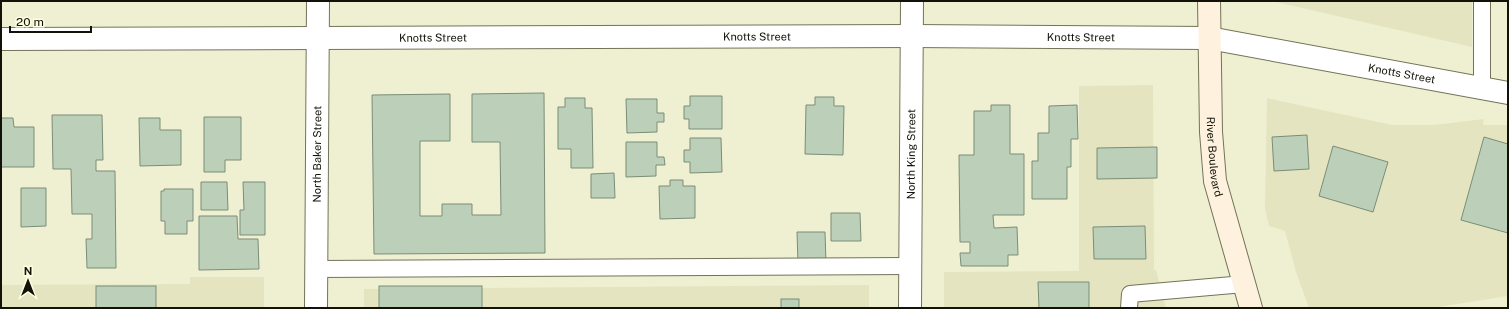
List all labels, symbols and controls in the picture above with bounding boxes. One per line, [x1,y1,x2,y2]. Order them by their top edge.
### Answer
scale bar [10,8,91,34]
text: 20 m [16,15,44,29]
street label: Knotts Street [723,30,791,43]
street label: Knotts Street [399,31,467,44]
street label: Knotts Street [1047,31,1115,43]
street label: Knotts Street [1367,61,1436,86]
street label: North Baker Street [311,106,323,202]
street label: North King Street [905,109,917,199]
street label: River Boulevard [1205,117,1225,198]
north arrow [8,261,48,301]
text: N [24,265,32,277]

